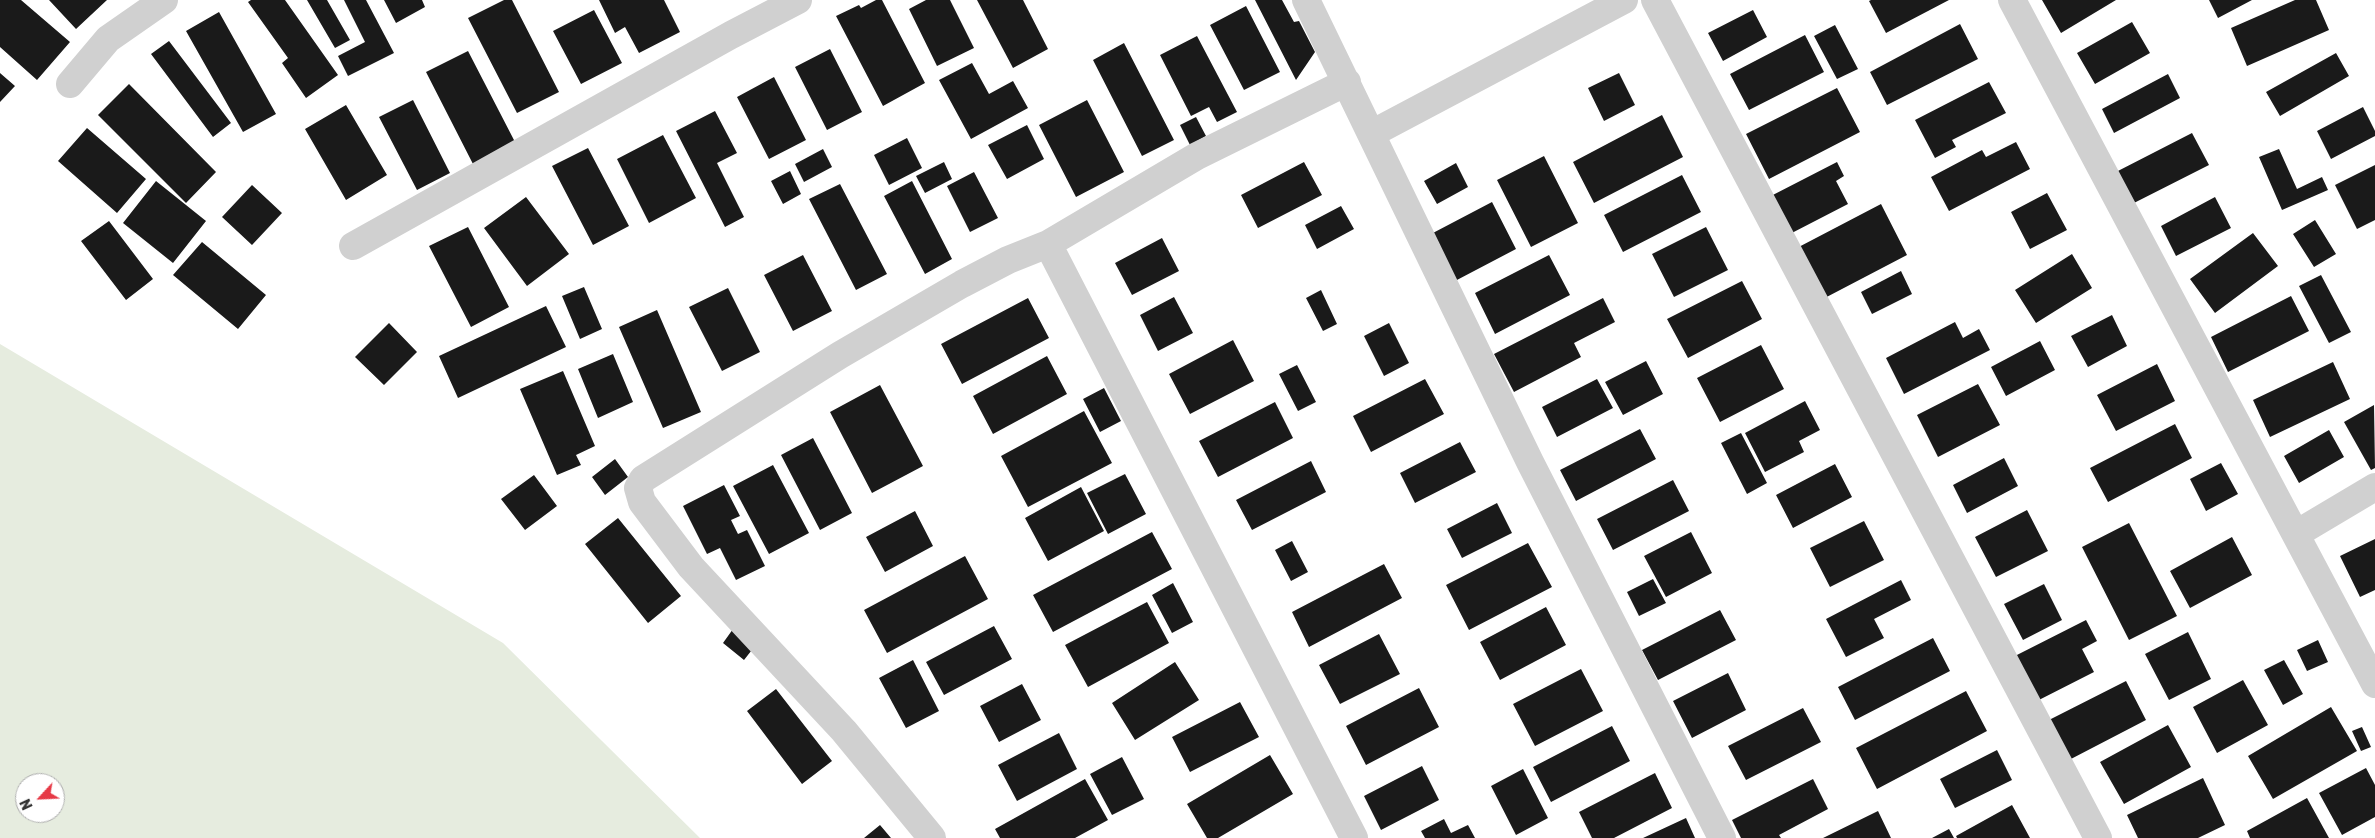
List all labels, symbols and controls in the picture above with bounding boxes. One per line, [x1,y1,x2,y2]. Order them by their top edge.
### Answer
north arrow [15,773,65,823]
text: N [17,796,37,812]

